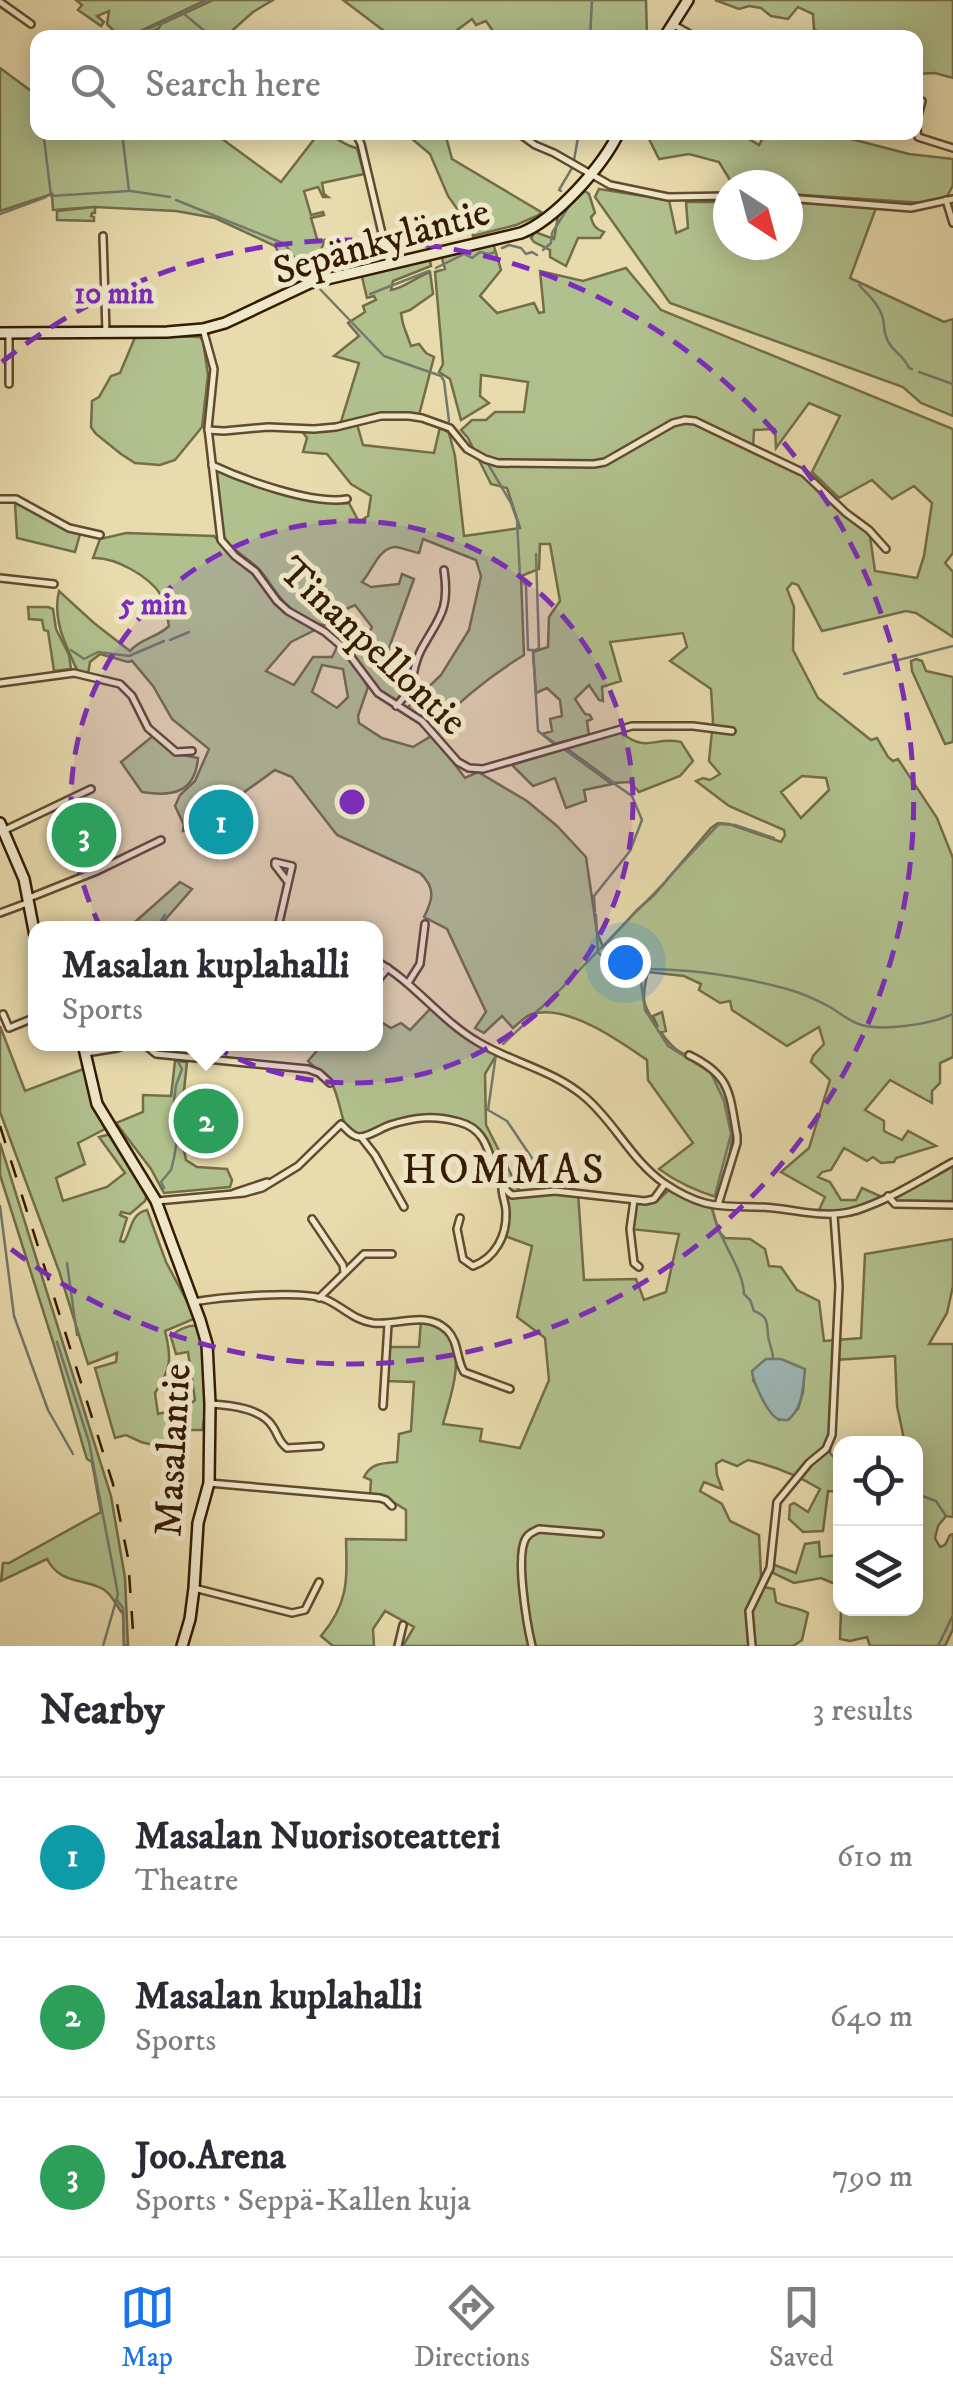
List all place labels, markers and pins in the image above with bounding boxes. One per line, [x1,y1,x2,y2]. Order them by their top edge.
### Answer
pin: 1 [188,784,254,860]
centre of rings [334,784,370,820]
pin: 3 [52,798,116,872]
pin: 2 [174,1084,238,1158]

